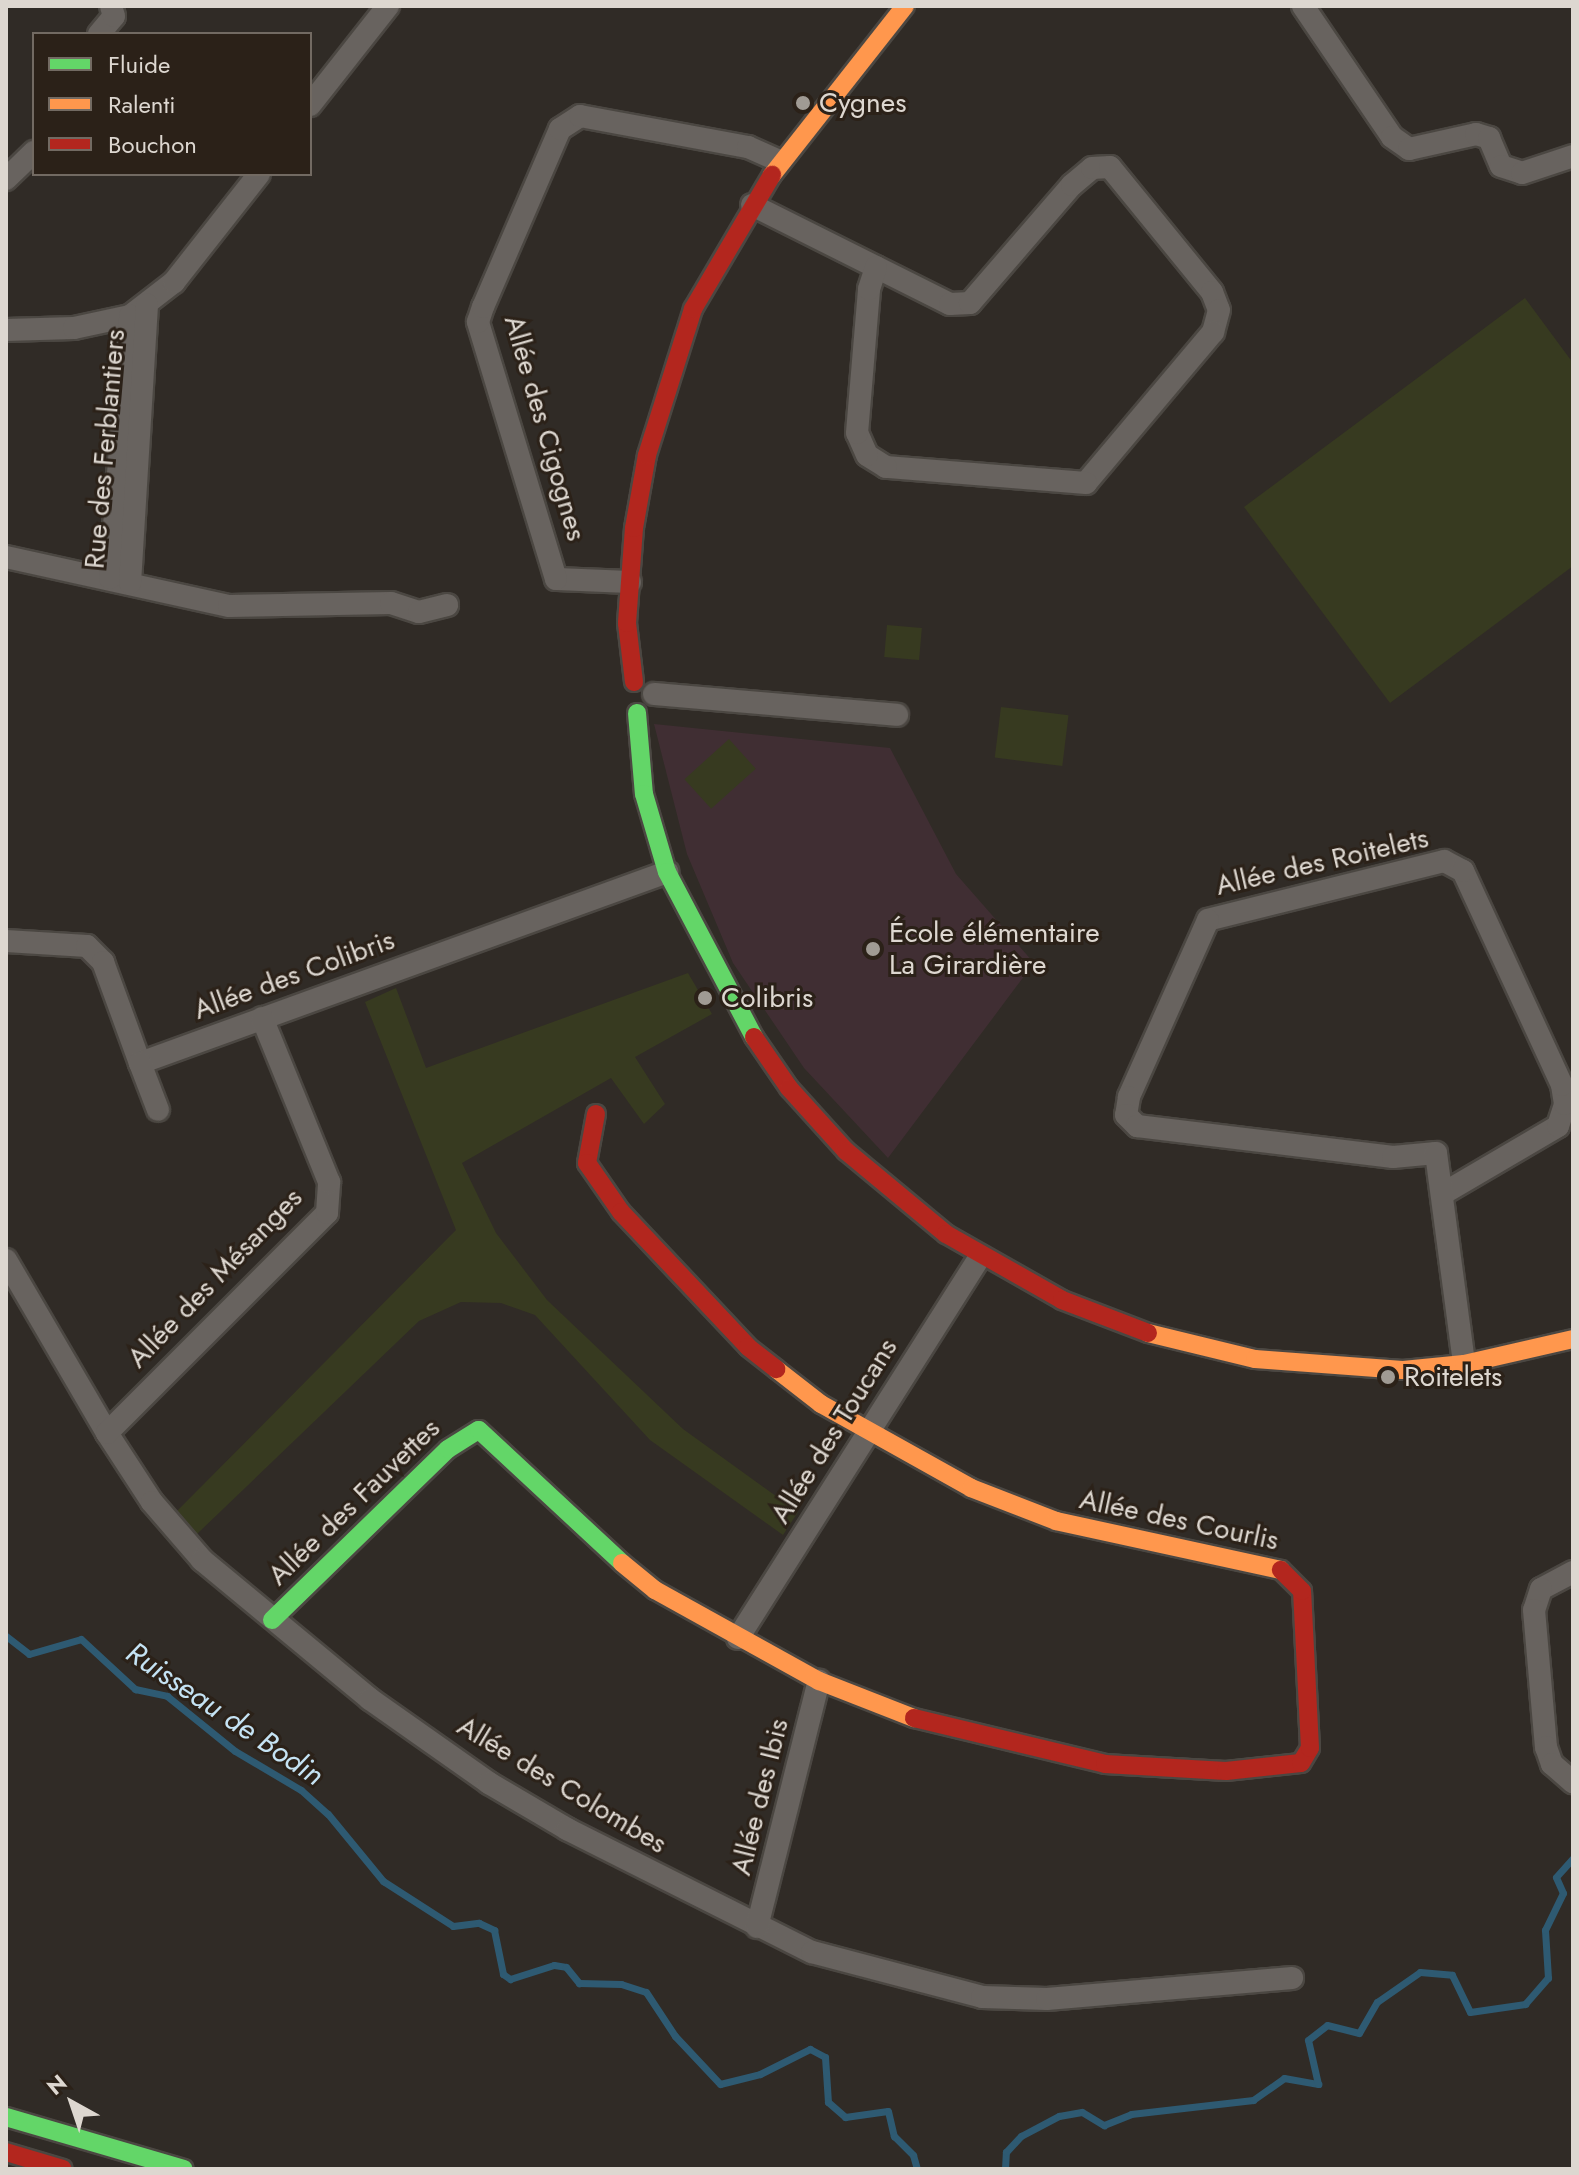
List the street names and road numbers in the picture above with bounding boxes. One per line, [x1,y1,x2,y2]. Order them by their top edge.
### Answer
street label: Allée des Cigognes [497,312,593,544]
street label: Rue des Ferblantiers [78,328,132,570]
street label: Allée des Roitelets [1213,821,1431,903]
street label: Allée des Colibris [189,923,399,1027]
street label: Allée des Mésanges [121,1181,309,1375]
street label: Allée des Toucans [764,1332,904,1530]
street label: Allée des Fauvettes [261,1412,447,1592]
street label: Allée des Courlis [1076,1483,1282,1557]
street label: Allée des Colombes [451,1709,673,1861]
street label: Allée des Ibis [724,1715,796,1879]

